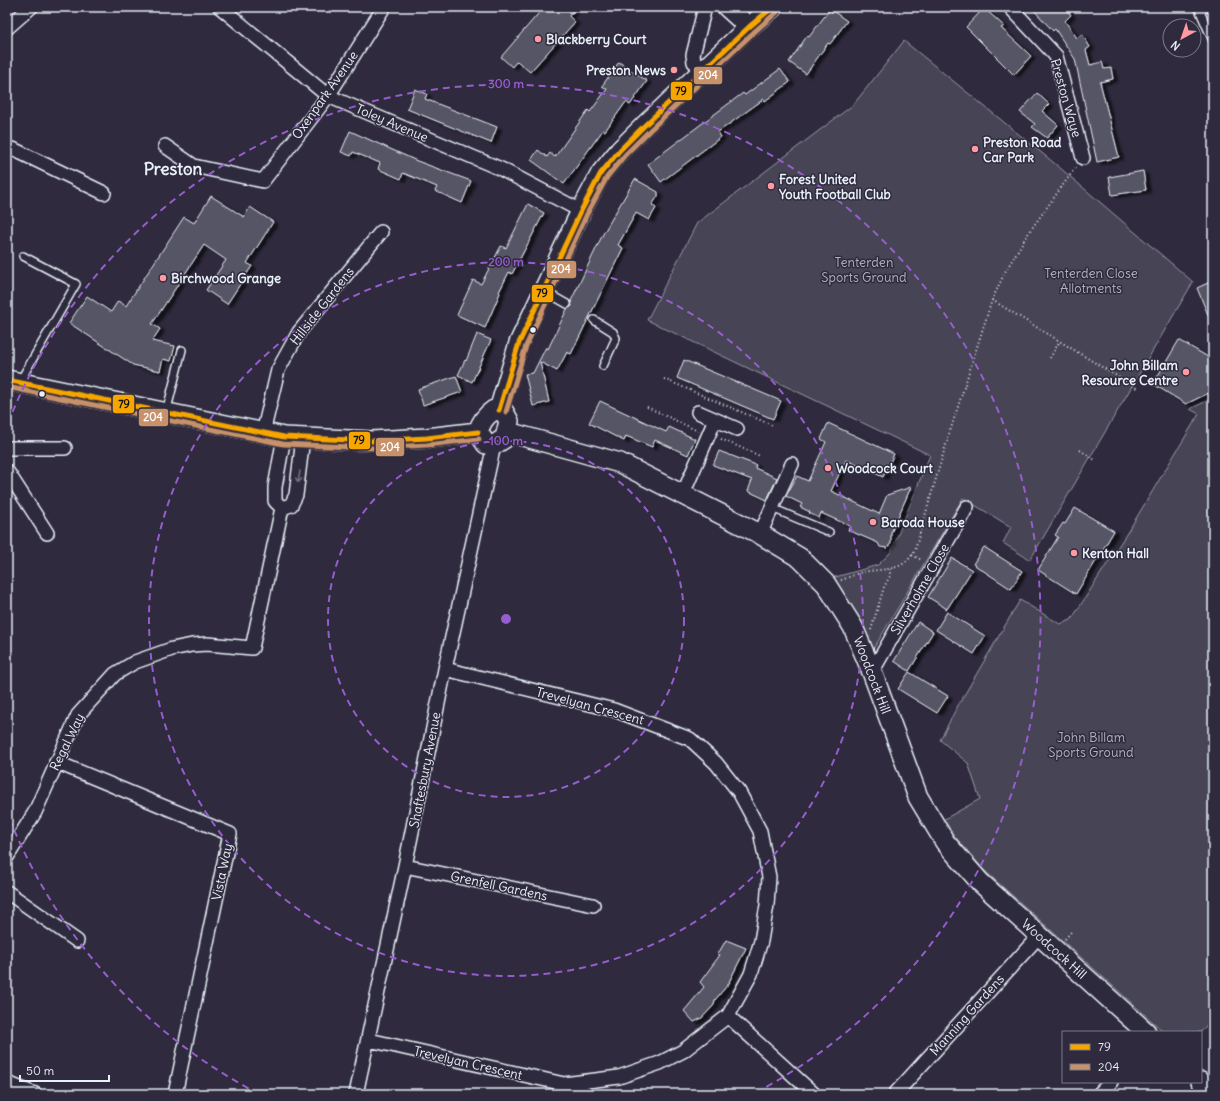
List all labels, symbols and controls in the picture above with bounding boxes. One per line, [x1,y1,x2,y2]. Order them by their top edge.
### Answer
north arrow [1162,18,1202,58]
place label: Blackberry Court [546,31,647,48]
marker: Blackberry Court [533,34,543,44]
text: N [1168,38,1183,53]
street label: Oxenpark Avenue [288,48,362,142]
street label: Preston Waye [1047,57,1085,139]
place label: Preston News [586,62,666,79]
marker: Preston News [669,65,679,75]
line badge: 204 [693,66,723,85]
text: 204 [698,68,718,82]
text: 300 m [488,76,524,91]
line badge: 79 [670,81,693,101]
text: 79 [675,84,687,98]
street label: Toley Avenue [353,100,431,146]
place label: Preston Road Car Park [983,134,1062,166]
marker: Preston Road Car Park [970,144,980,154]
district label: Preston [144,158,202,180]
place label: Forest United Youth Football Club [778,171,891,203]
marker: Forest United Youth Football Club [766,181,776,191]
text: 200 m [488,254,524,269]
park label: Tenterden Sports Ground [821,254,907,286]
line badge: 204 [546,260,577,279]
text: 204 [551,262,571,276]
street label: Hillside Gardens [286,263,358,348]
park label: Tenterden Close Allotments [1044,265,1138,297]
place label: Birchwood Grange [171,270,281,287]
marker: Birchwood Grange [158,273,168,283]
line badge: 79 [531,284,554,303]
text: 79 [536,286,548,300]
unlabelled marker [528,325,538,335]
place label: John Billam Resource Centre [1082,357,1179,389]
marker: John Billam Resource Centre [1181,367,1191,377]
unlabelled marker [37,389,47,399]
line badge: 79 [112,394,135,414]
text: 79 [118,397,130,411]
line badge: 204 [138,408,169,427]
text: 204 [143,410,163,424]
line badge: 79 [348,431,371,450]
text: 79 [353,433,365,447]
text: 100 m [489,433,523,448]
line badge: 204 [375,437,405,457]
text: 204 [380,440,400,454]
place label: Woodcock Court [836,460,933,477]
marker: Woodcock Court [823,463,833,473]
one-way arrow [295,470,303,483]
place label: Baroda House [881,514,965,531]
marker: Baroda House [868,517,878,527]
street label: Silverholme Close [887,540,953,638]
place label: Kenton Hall [1082,545,1149,562]
marker: Kenton Hall [1069,548,1079,558]
centre of rings [499,612,513,626]
street label: Woodcock Hill [849,634,895,716]
street label: Trevelyan Crescent [534,683,646,729]
street label: Regal Way [46,710,88,774]
street label: Shaftesbury Avenue [405,711,445,829]
park label: John Billam Sports Ground [1048,729,1134,761]
street label: Vista Way [208,842,236,902]
street label: Grenfell Gardens [449,867,549,905]
street label: Woodcock Hill [1018,915,1090,983]
street label: Manning Gardens [926,971,1008,1059]
legend [1062,1031,1202,1083]
text: 79 [1098,1039,1111,1054]
street label: Trevelyan Crescent [412,1042,525,1084]
scale bar [20,1057,109,1083]
text: 204 [1098,1059,1119,1074]
text: 50 m [26,1063,55,1078]

